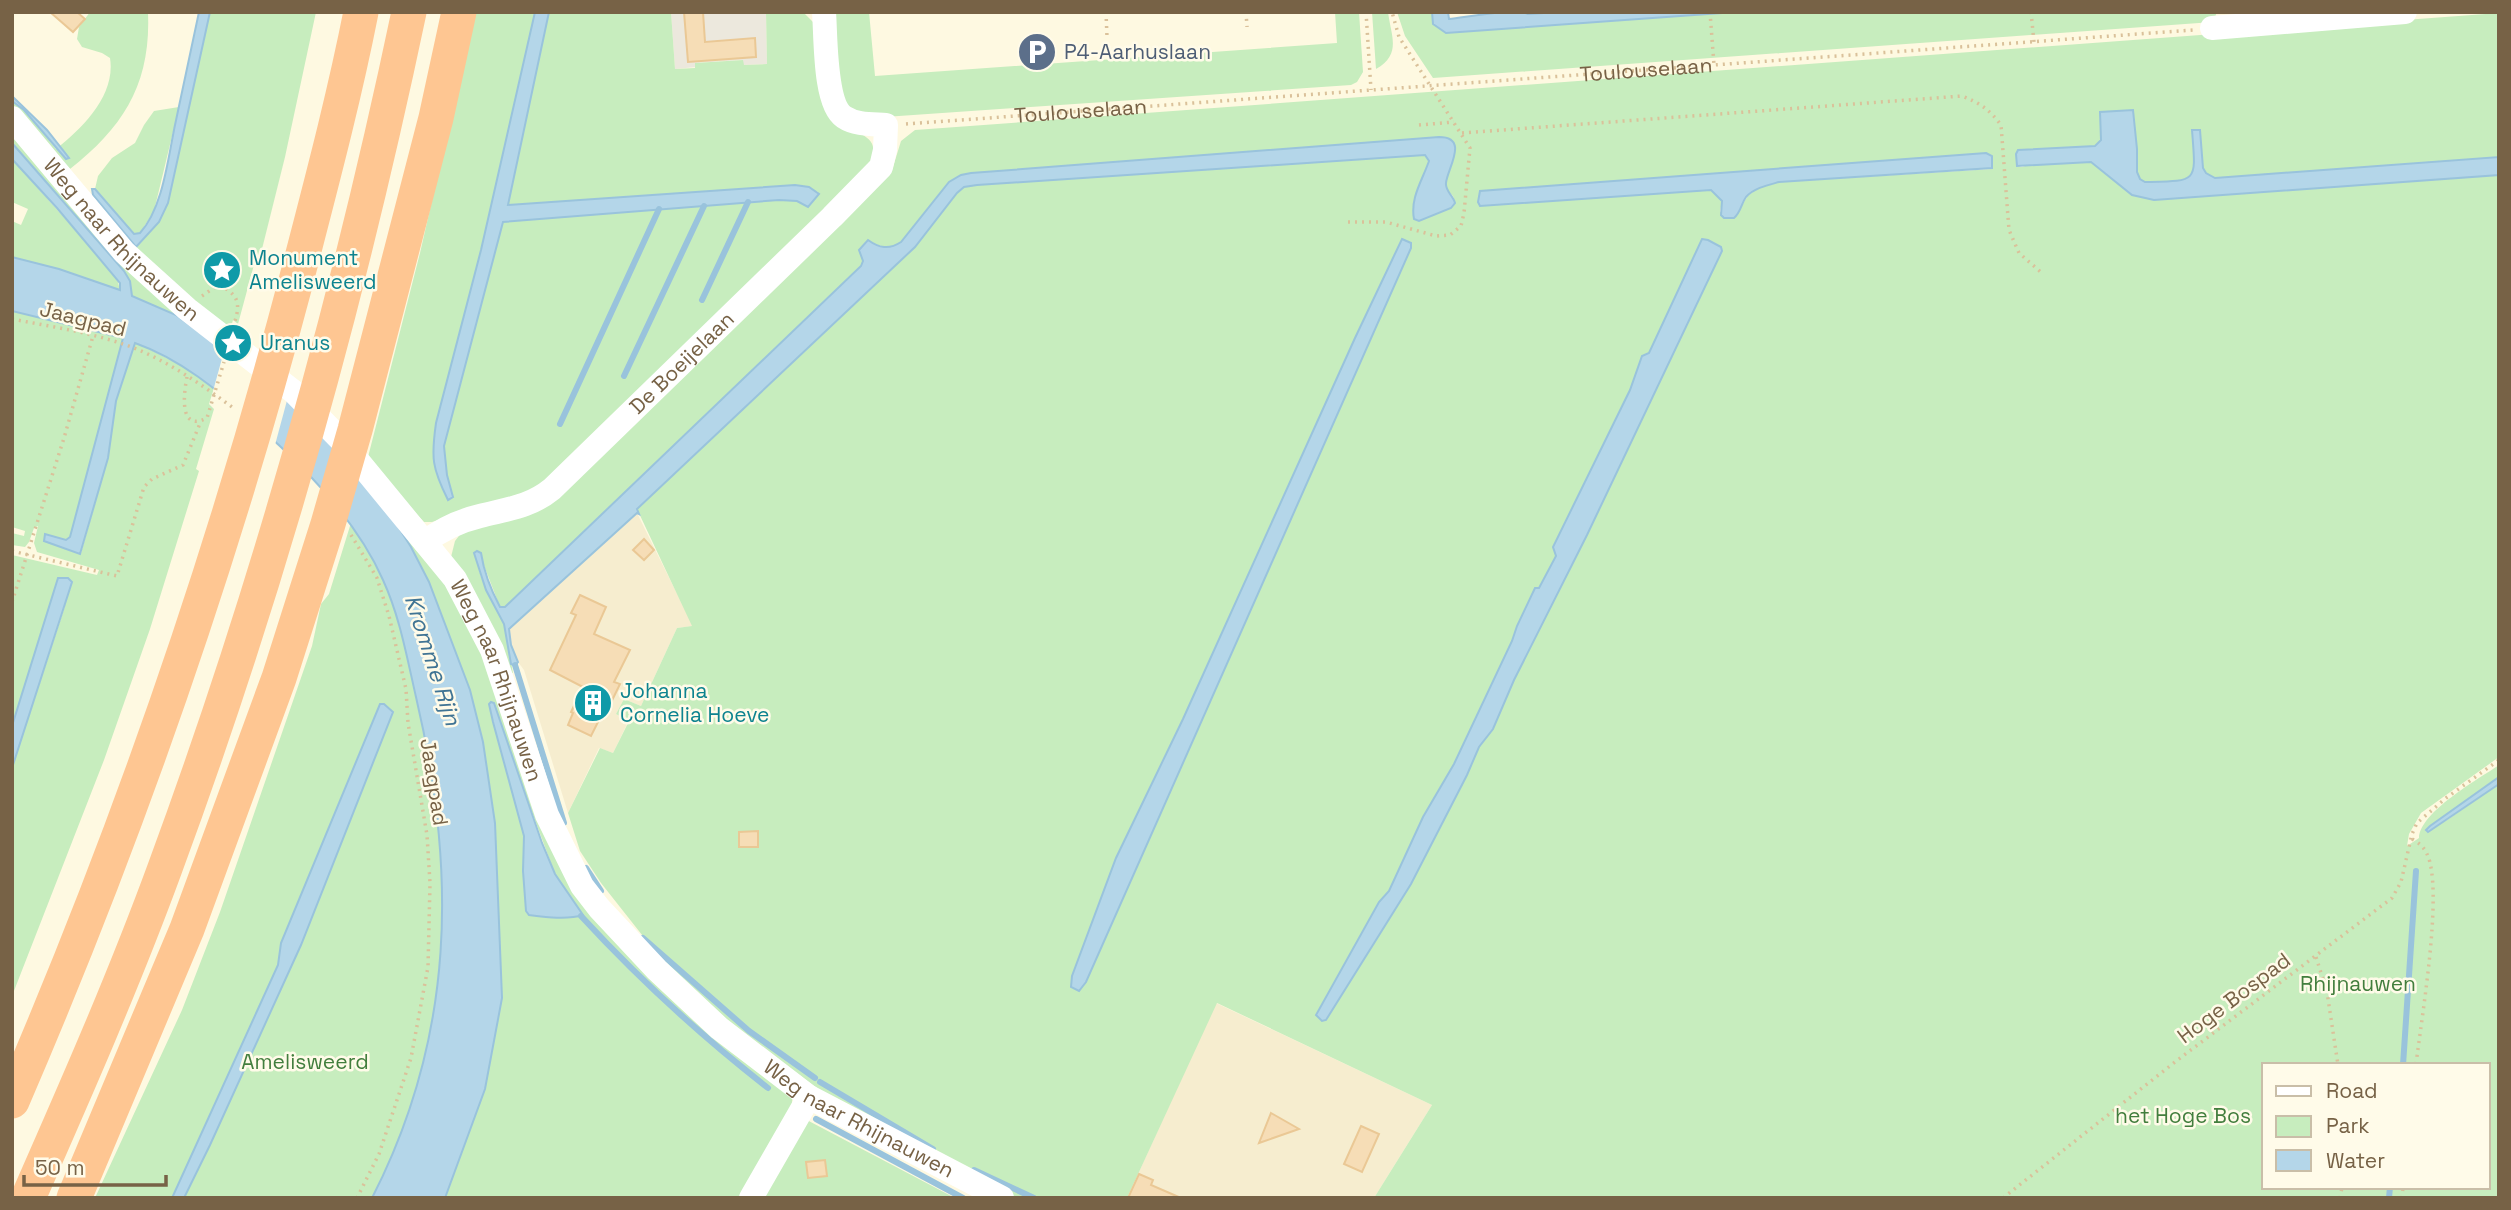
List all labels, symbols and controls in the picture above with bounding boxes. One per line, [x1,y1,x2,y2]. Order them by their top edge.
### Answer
parking icon: P4-Aarhuslaan [1016,31,1058,73]
place label: P4-Aarhuslaan [1064,38,1211,65]
street label: Toulouselaan [1579,51,1713,88]
street label: Toulouselaan [1013,92,1148,129]
street label: Weg naar Rhijnauwen [38,152,205,327]
place label: Monument Amelisweerd [249,244,376,295]
place icon: Monument Amelisweerd [201,249,243,291]
street label: Jaagpad [37,295,129,342]
street label: De Boeijelaan [623,305,740,420]
place icon: Uranus [212,322,254,364]
place label: Uranus [260,329,330,356]
street label: Weg naar Rhijnauwen [444,574,549,785]
water label: Kromme Rijn [398,591,468,730]
place label: Johanna Cornelia Hoeve [620,677,770,728]
building icon: Johanna Cornelia Hoeve [572,682,614,724]
street label: Jaagpad [414,736,455,828]
street label: Hoge Bospad [2172,946,2296,1049]
park label: Rhijnauwen [2300,970,2416,997]
park label: Amelisweerd [241,1048,369,1075]
street label: Weg naar Rhijnauwen [758,1053,959,1184]
legend [2262,1063,2490,1189]
text: Road [2326,1077,2378,1104]
park label: het Hoge Bos [2115,1102,2251,1129]
text: Park [2326,1112,2370,1139]
scale bar [24,1144,166,1188]
text: Water [2326,1147,2385,1174]
text: 50 m [35,1154,85,1181]

